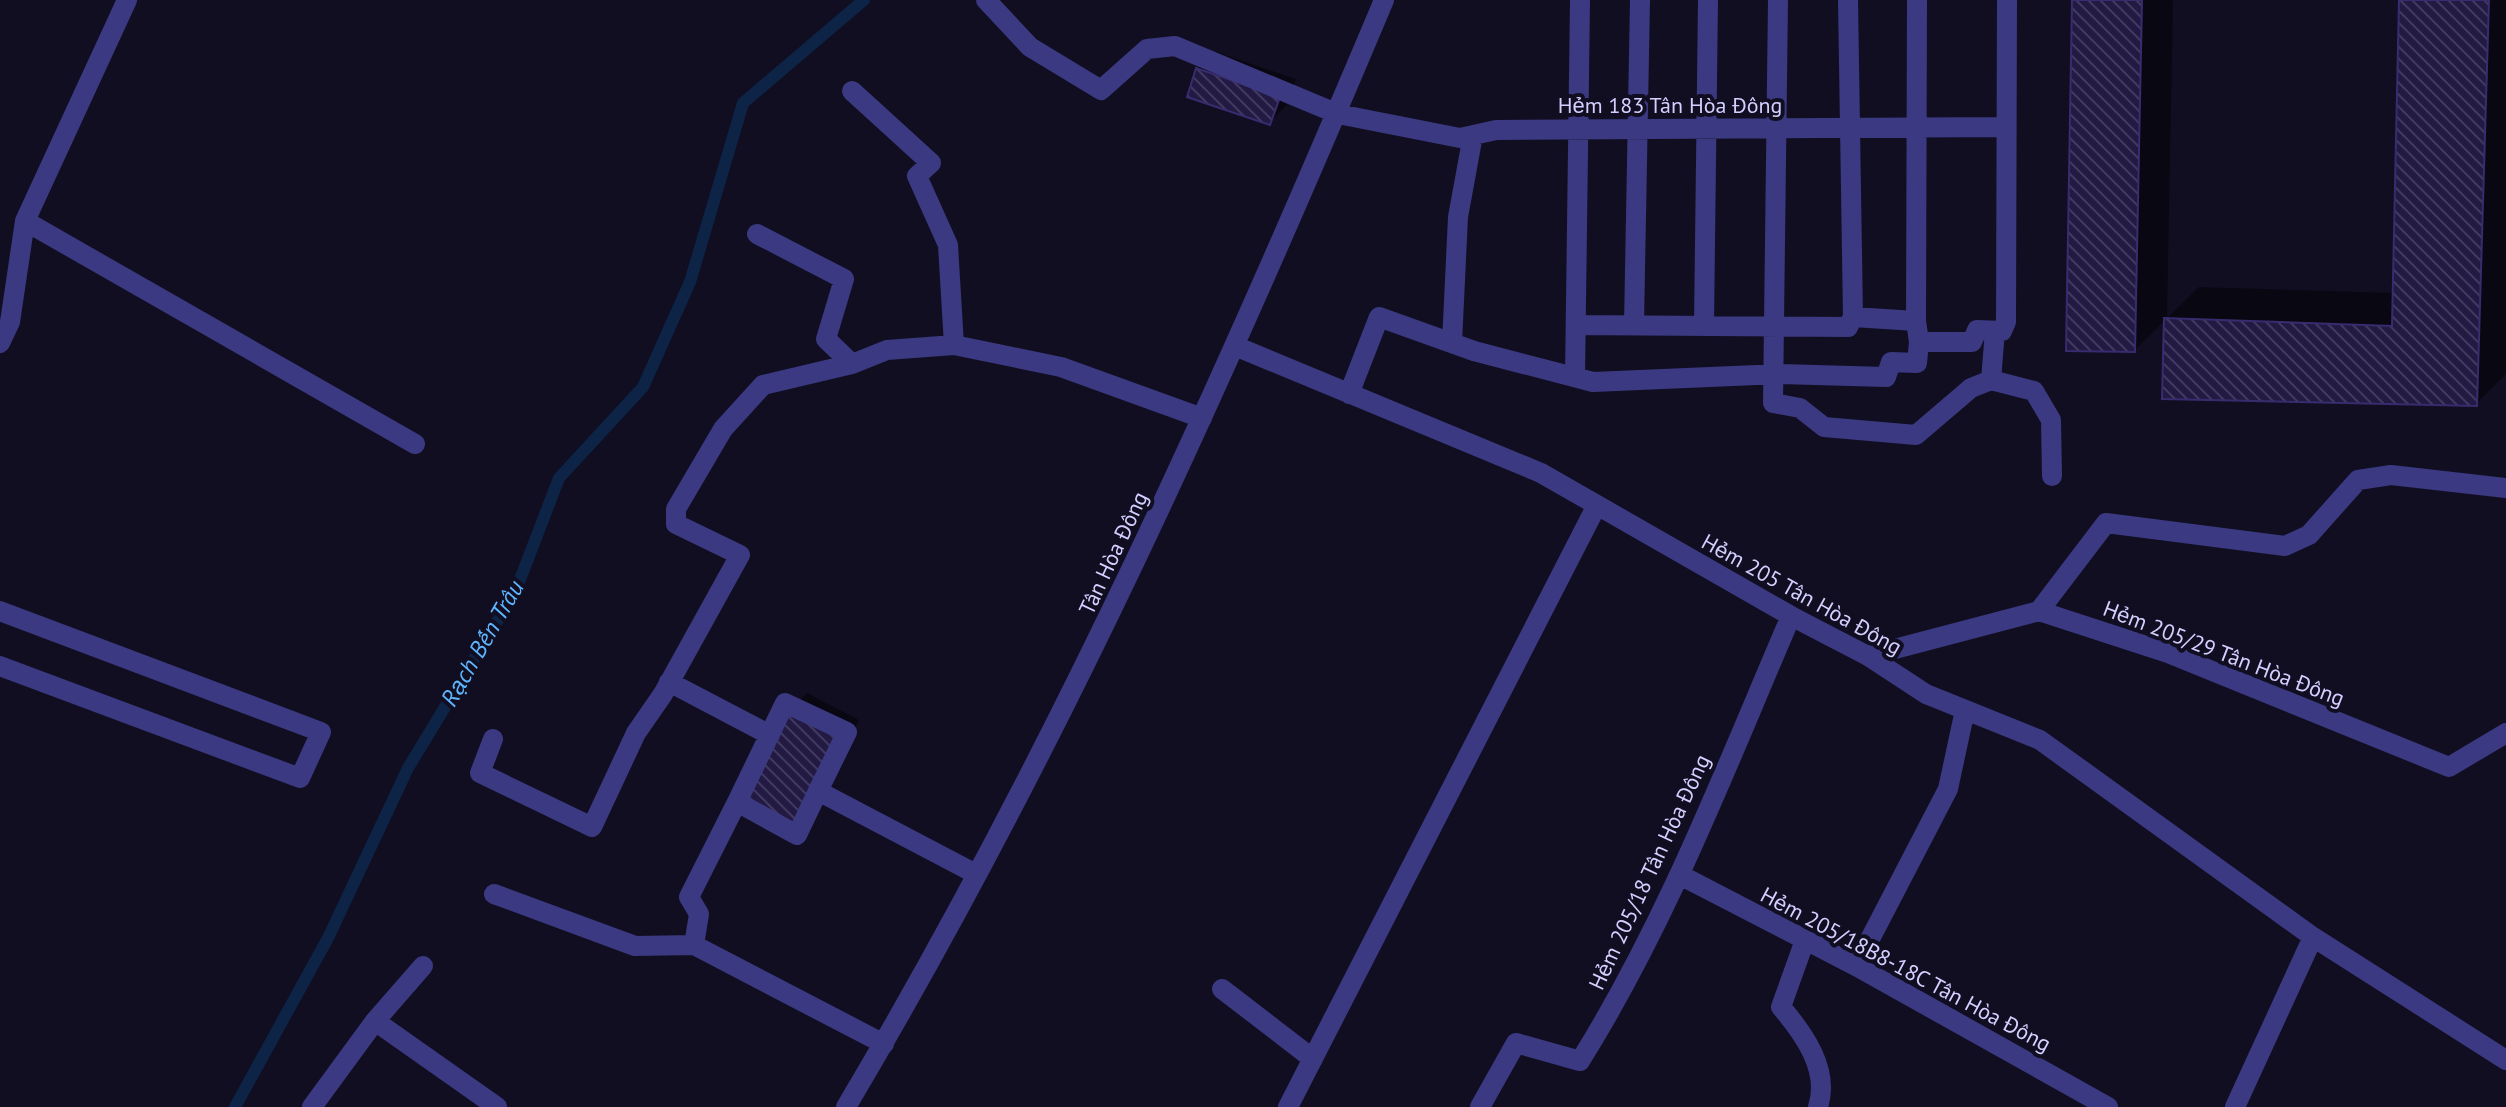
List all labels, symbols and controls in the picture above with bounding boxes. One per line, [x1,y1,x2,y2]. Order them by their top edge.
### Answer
street label: Hẻm 183 Tân Hòa Đông [1558,91,1782,119]
street label: Tân Hòa Đông [1072,487,1154,619]
street label: Hẻm 205 Tân Hòa Đông [1697,527,1907,661]
water label: Rạch Bến Trâu [433,574,531,712]
street label: Hẻm 205/29 Tân Hòa Đông [2099,594,2349,712]
street label: Hẻm 205/18 Tân Hòa Đông [1582,750,1716,994]
street label: Hẻm 205/18B8-18C Tân Hòa Đông [1756,880,2056,1058]

